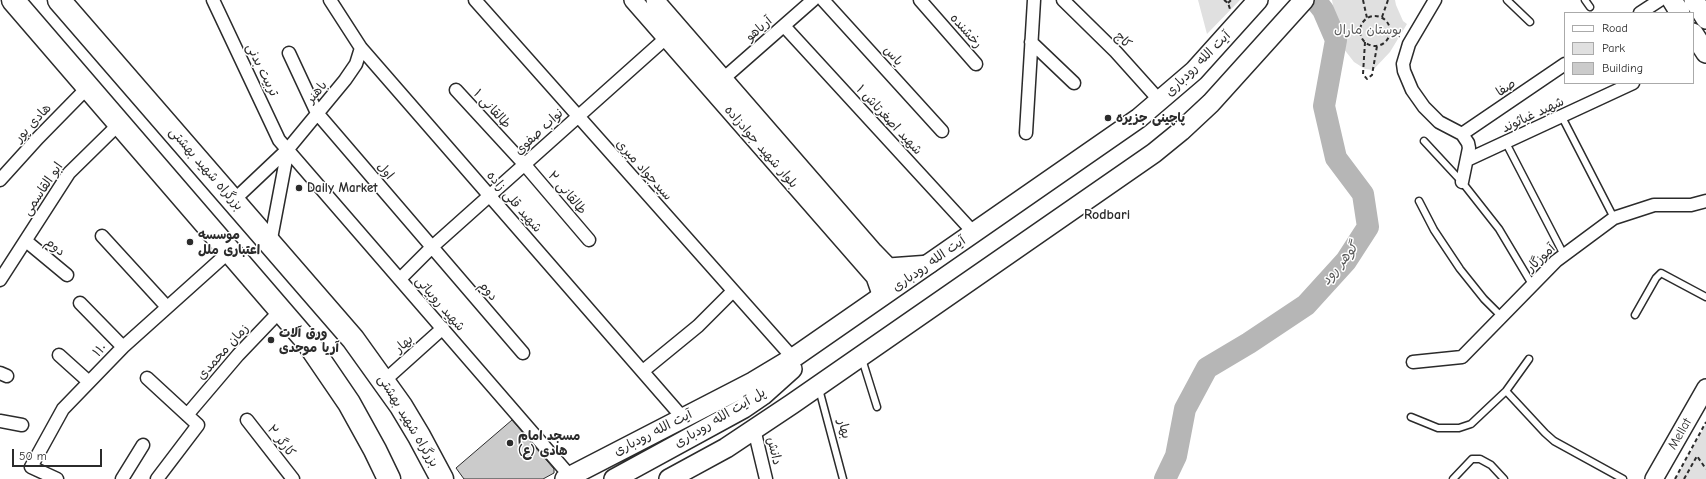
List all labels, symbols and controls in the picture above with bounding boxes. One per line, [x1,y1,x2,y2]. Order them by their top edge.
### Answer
street label: رخشنده [946,11,986,51]
legend [1564,12,1694,84]
street label: آریاهو [743,13,775,45]
text: Road [1602,21,1628,35]
park label: بوستان مارال [1334,22,1402,38]
street label: کاج [1111,28,1135,52]
street label: آیت الله رودباری [1162,28,1234,100]
street label: تربیت بدنی [242,41,282,99]
text: Park [1602,41,1625,55]
street label: یاس [880,43,906,69]
text: Building [1602,61,1643,75]
street label: صفا [1493,76,1519,100]
street label: باهنر [303,78,331,106]
street label: شهید اصغرتاش ۱ [853,82,925,158]
street label: طالقانی ۱ [470,86,514,132]
street label: شهید غیاثوند [1499,94,1567,136]
street label: هادی پور [11,101,55,145]
street label: بلوار شهید جوادزاده [721,102,801,192]
street label: نواب صفوی [511,105,567,159]
place label: پاچینی جزیره [1116,110,1185,126]
marker: پاچینی جزیره [1103,113,1113,123]
street label: بزرگراه شهید بهشتی [166,124,246,214]
street label: سیدجواد میری [613,136,675,204]
street label: اول [373,159,397,183]
street label: ابو القاسمی [20,160,66,218]
street label: شهید قلی زاده [483,168,545,236]
street label: طالقانی ۲ [544,168,590,218]
place label: Daily Market [307,180,378,196]
marker: Daily Market [294,183,304,193]
district label: Rodbari [1084,207,1130,223]
place label: موسسه اعتباری ملل [198,227,260,258]
street label: آیت الله رودباری [889,233,969,295]
street label: دوم [42,234,68,260]
marker: موسسه اعتباری ملل [185,237,195,247]
water label: گوهر رود [1318,239,1362,289]
street label: آموزگار [1523,241,1559,275]
street label: شهید روبیاتی [412,273,468,335]
street label: دوم [475,278,501,304]
street label: زمان محمدی [194,321,252,383]
place label: ورق آلات آریا موحدی [279,325,339,356]
street label: بهار [391,332,417,356]
marker: ورق آلات آریا موحدی [266,335,276,345]
street label: ۱۱۰ [90,340,110,360]
street label: بزرگراه شهید بهشتی [374,372,442,470]
street label: پل آیت الله رودباری [672,385,768,451]
street label: آیت الله رودباری [611,407,695,459]
street label: Mellat [1665,416,1695,452]
street label: بهار [834,417,854,441]
street label: کارگر ۲ [264,422,298,460]
place label: مسجد امام هادی (ع) [518,428,580,459]
street label: دانش [763,435,785,467]
marker: مسجد امام هادی (ع) [505,438,515,448]
scale bar [14,441,104,467]
text: 50 m [19,449,47,463]

